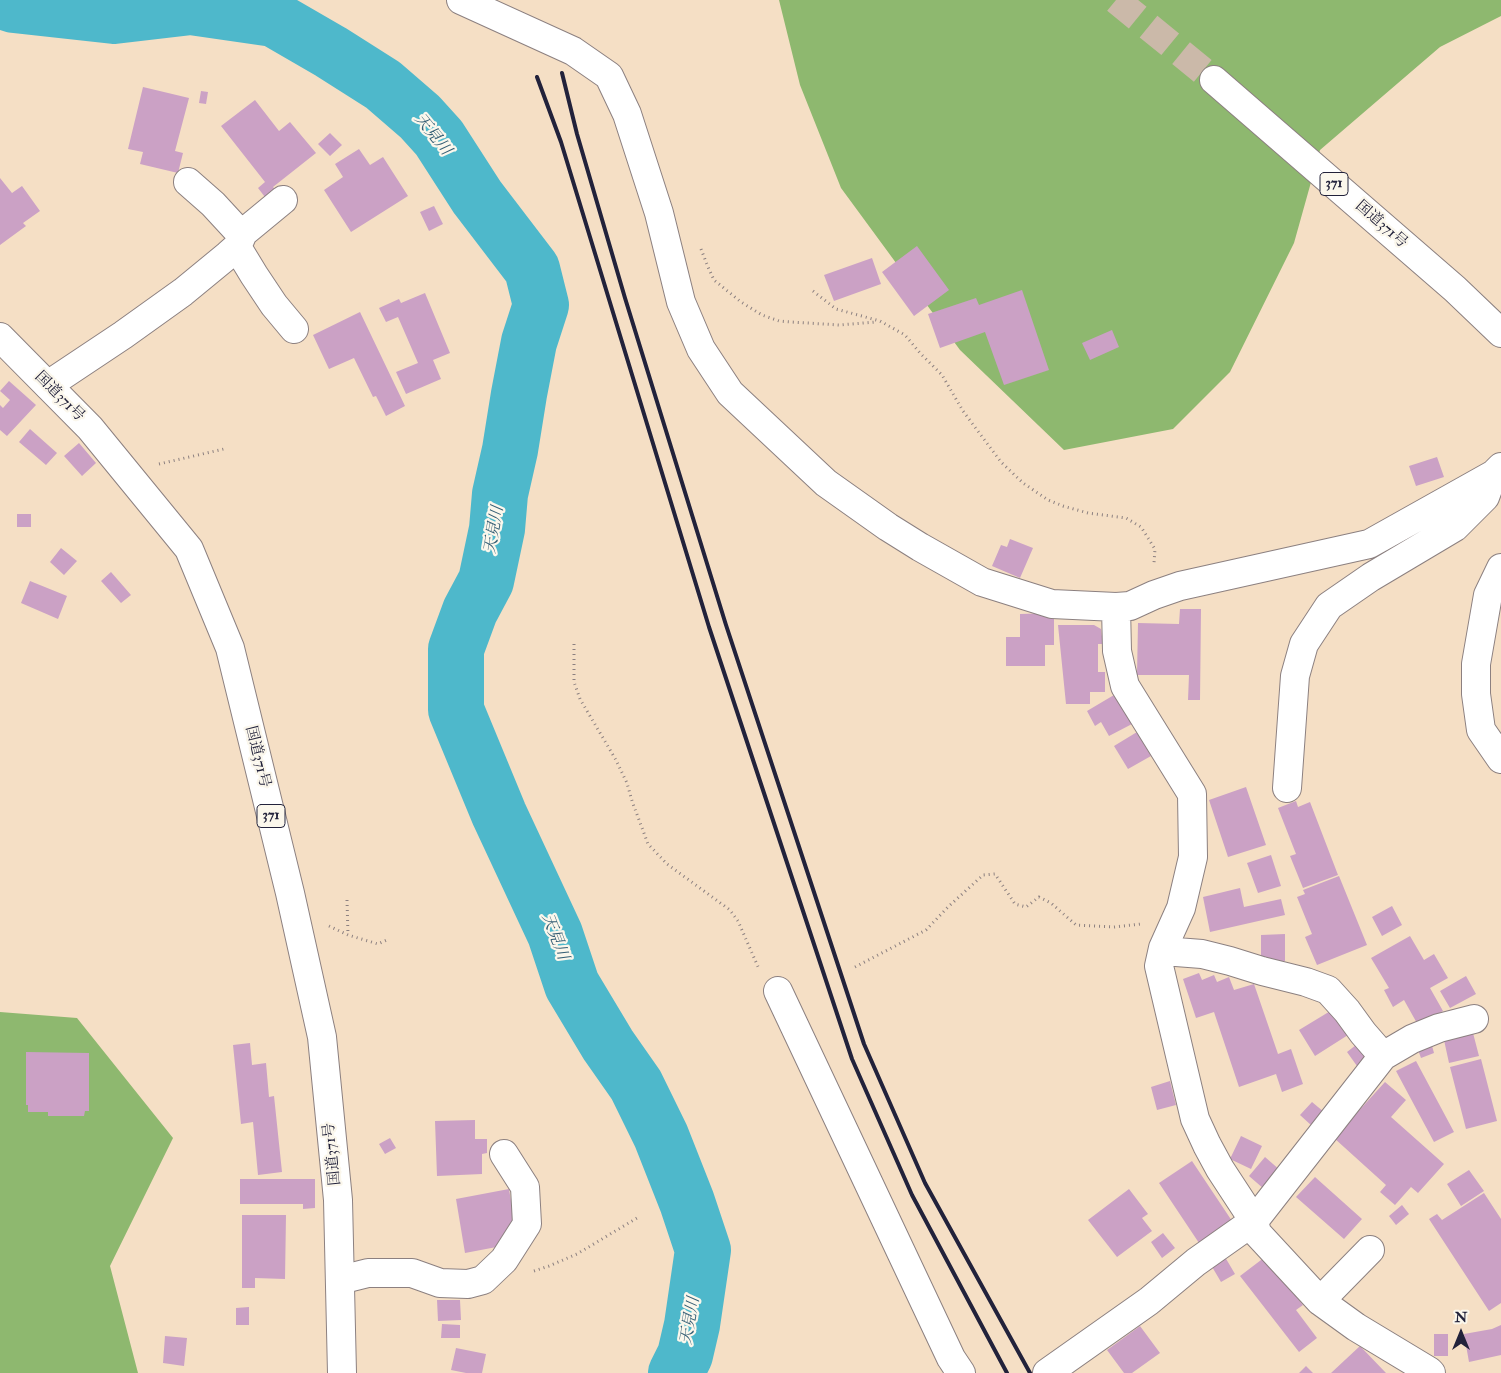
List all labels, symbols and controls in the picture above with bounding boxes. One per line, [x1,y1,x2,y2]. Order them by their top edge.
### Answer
water label: 天見川 [409,110,455,160]
road number: 371 [1320,172,1348,195]
street label: 国道371号 [1351,198,1411,252]
street label: 国道371号 [30,368,88,426]
water label: 天見川 [481,505,509,555]
street label: 国道371号 [241,724,273,790]
road number: 371 [257,804,285,828]
water label: 天見川 [536,911,572,963]
street label: 国道371号 [321,1122,345,1186]
water label: 天見川 [677,1296,705,1346]
north arrow [1436,1308,1486,1358]
text: N [1455,1309,1467,1326]

